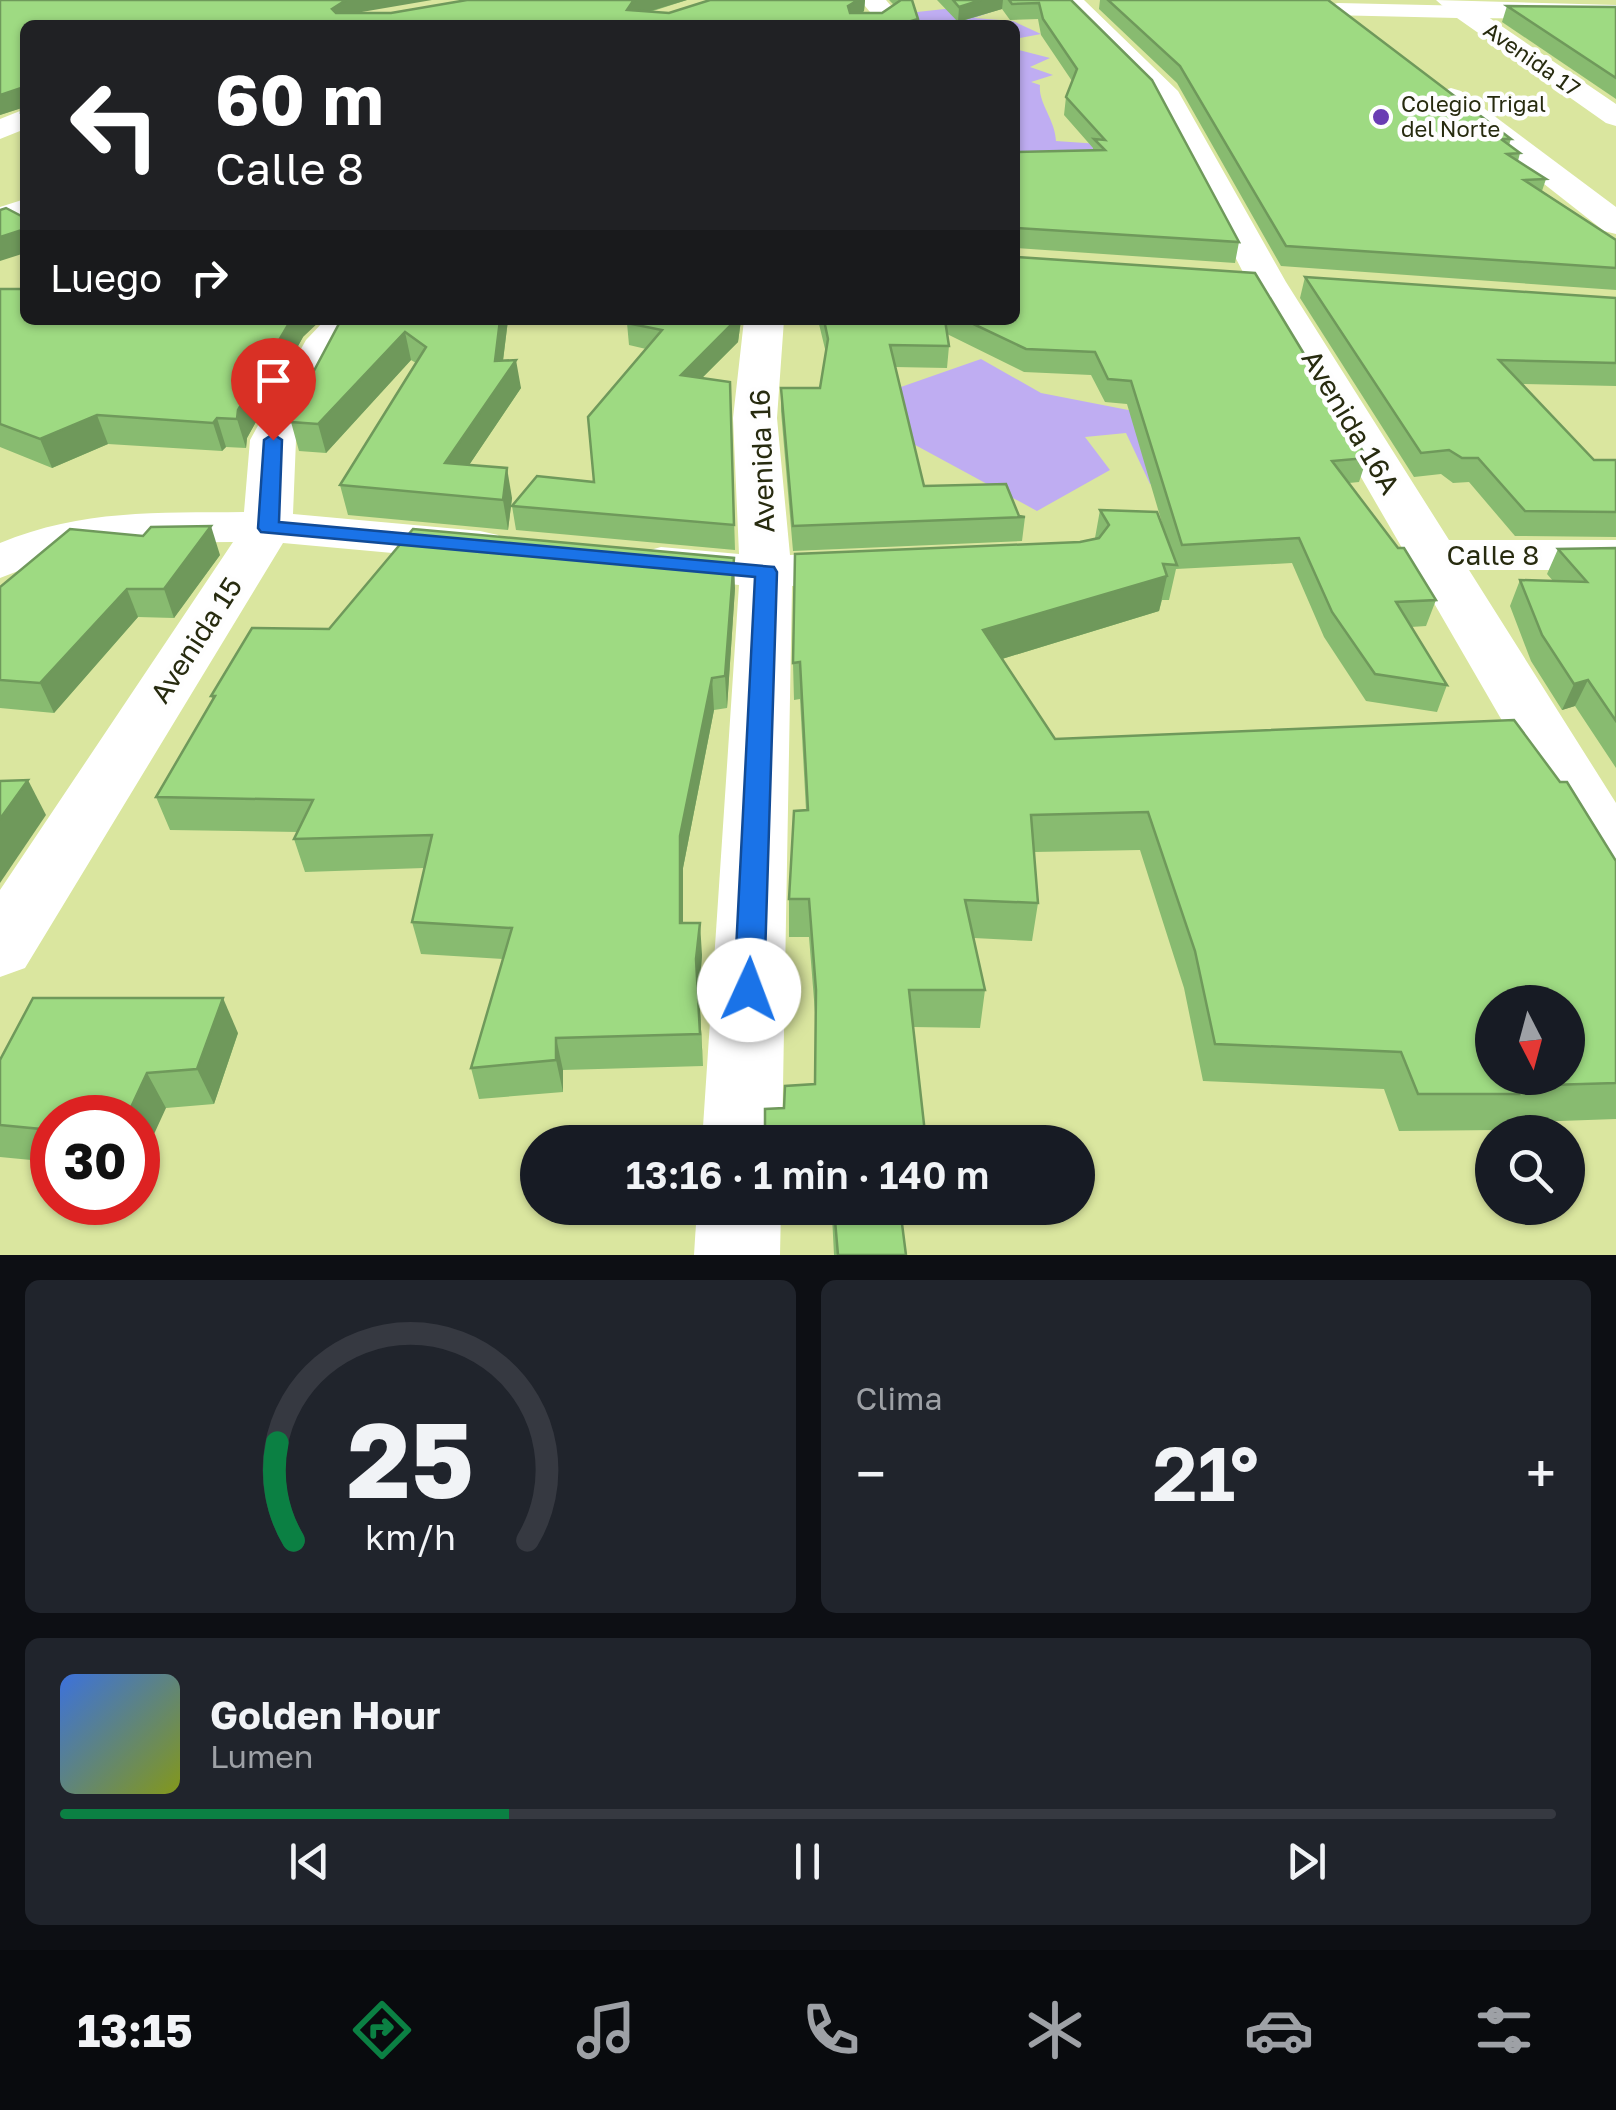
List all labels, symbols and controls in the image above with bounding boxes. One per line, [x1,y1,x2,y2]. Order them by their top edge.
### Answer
street label: Avenida 17 [1479,16,1586,102]
text: 60 m [215,56,384,140]
icon: left [50,60,180,190]
place label: Colegio Trigal del Norte [1401,90,1546,142]
marker: Colegio Trigal del Norte [1370,106,1392,128]
text: Calle 8 [215,141,364,195]
icon: right [182,250,237,305]
text: Luego [50,255,162,300]
pin [231,338,316,441]
street label: Avenida 16A [1295,344,1408,500]
icon: arrive [246,353,301,408]
street label: Avenida 16 [743,389,780,533]
street label: Calle 8 [1447,538,1539,571]
street label: Avenida 15 [143,571,248,709]
position arrow [697,938,801,1042]
north arrow [1475,985,1585,1095]
map controls [1475,985,1585,1225]
speed limit sign: 30 [30,1095,160,1225]
button: search [1475,1115,1585,1225]
text: 13:16 · 1 min · 140 m [626,1152,989,1197]
text: Clima [856,1379,942,1417]
text: 25 [347,1396,474,1521]
text: 21° [1152,1427,1259,1518]
text: − [856,1440,886,1506]
text: + [1526,1440,1556,1506]
text: km/h [365,1515,456,1558]
text: Golden Hour [210,1692,441,1737]
text: Lumen [210,1737,314,1775]
icon: previous [282,1834,337,1889]
icon: pause [780,1834,835,1889]
icon: next [1279,1834,1334,1889]
icon: directions [347,1995,417,2065]
icon: music [571,1995,641,2065]
icon: phone [796,1995,866,2065]
icon: climate [1020,1995,1090,2065]
icon: car [1244,1995,1314,2065]
icon: filters [1469,1995,1539,2065]
text: 13:15 [77,2003,193,2057]

